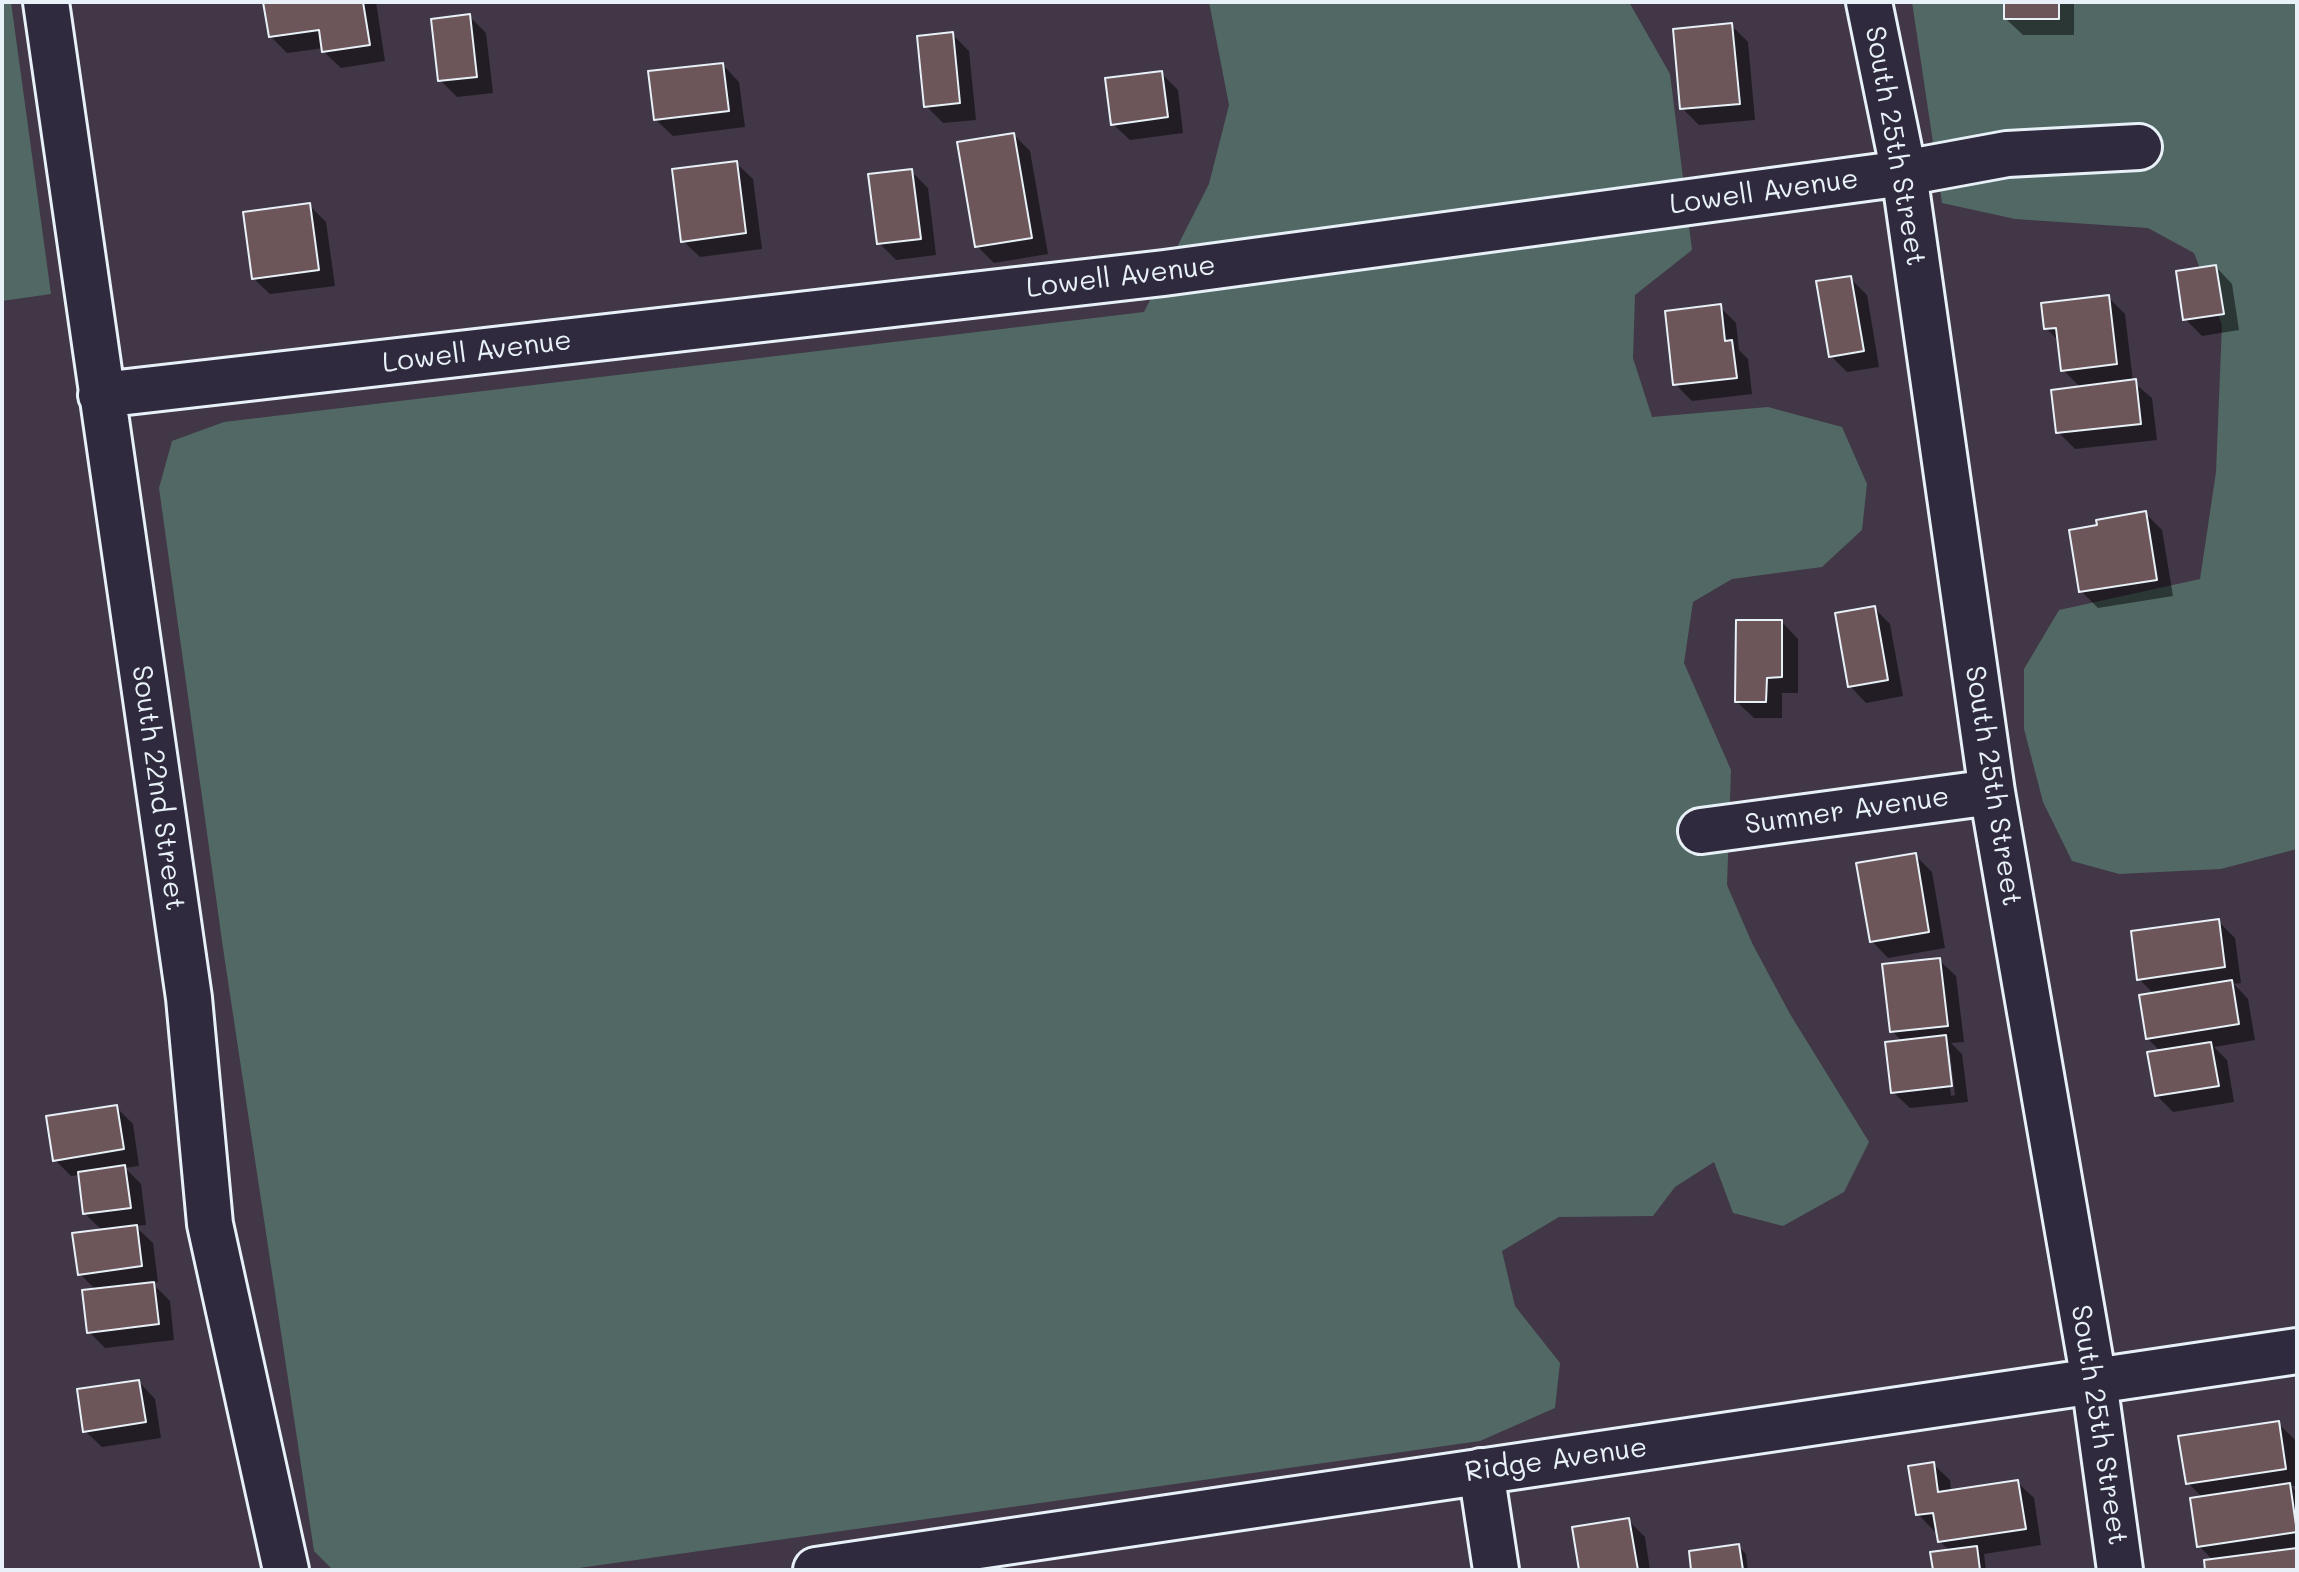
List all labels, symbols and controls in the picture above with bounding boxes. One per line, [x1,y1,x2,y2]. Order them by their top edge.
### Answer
street label: South 25th Street [1857,23,1933,269]
street label: Lowell Avenue [1667,162,1861,222]
street label: Lowell Avenue [1025,249,1217,305]
street label: Lowell Avenue [381,324,573,380]
street label: South 22nd Street [124,663,192,913]
street label: South 25th Street [1957,663,2029,909]
street label: Sumner Avenue [1743,780,1951,842]
street label: South 25th Street [2063,1302,2135,1548]
street label: Ridge Avenue [1463,1431,1649,1489]

